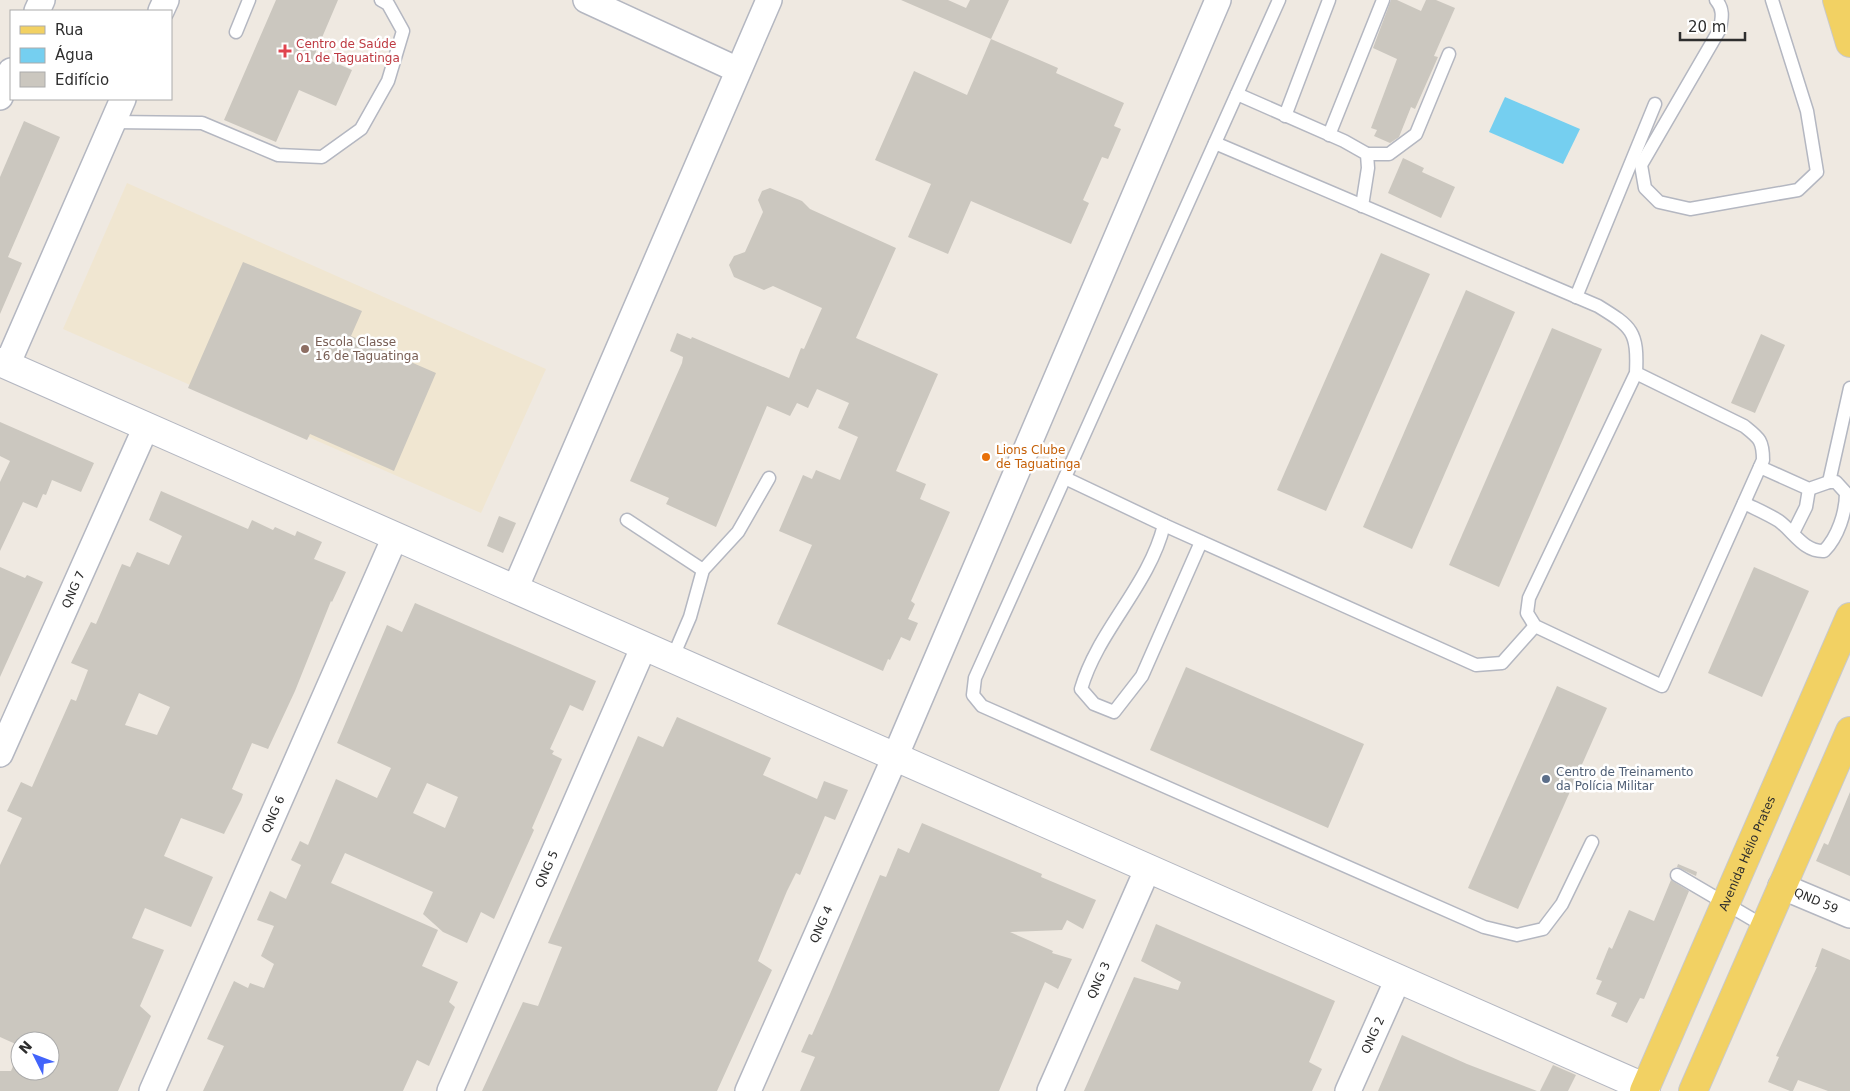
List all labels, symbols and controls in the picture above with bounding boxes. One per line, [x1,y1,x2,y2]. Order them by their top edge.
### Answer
legend [10,10,172,100]
scale bar [1680,10,1745,42]
text: 20 m [1688,18,1726,36]
text: Rua [55,21,83,39]
place label: Centro de Saúde 01 de Taguatinga [296,37,400,65]
marker: Centro de Saúde 01 de Taguatinga [278,44,292,58]
text: Água [55,45,93,64]
text: Edifício [55,71,109,89]
place label: Escola Classe 16 de Taguatinga [315,335,419,363]
marker: Escola Classe 16 de Taguatinga [299,343,311,355]
place label: Lions Clube de Taguatinga [996,443,1081,471]
marker: Lions Clube de Taguatinga [980,451,992,463]
street label: QNG 7 [59,569,88,610]
place label: Centro de Treinamento da Polícia Militar [1556,765,1693,793]
marker: Centro de Treinamento da Polícia Militar [1540,773,1552,785]
street label: QNG 6 [259,794,288,835]
street label: Avenida Hélio Prates [1716,794,1778,913]
street label: QNG 5 [532,848,561,890]
street label: QND 59 [1792,885,1840,916]
street label: QNG 4 [807,904,836,945]
street label: QNG 3 [1084,959,1113,1001]
street label: QNG 2 [1358,1015,1387,1056]
north arrow [10,1031,60,1081]
text: N [15,1038,35,1057]

